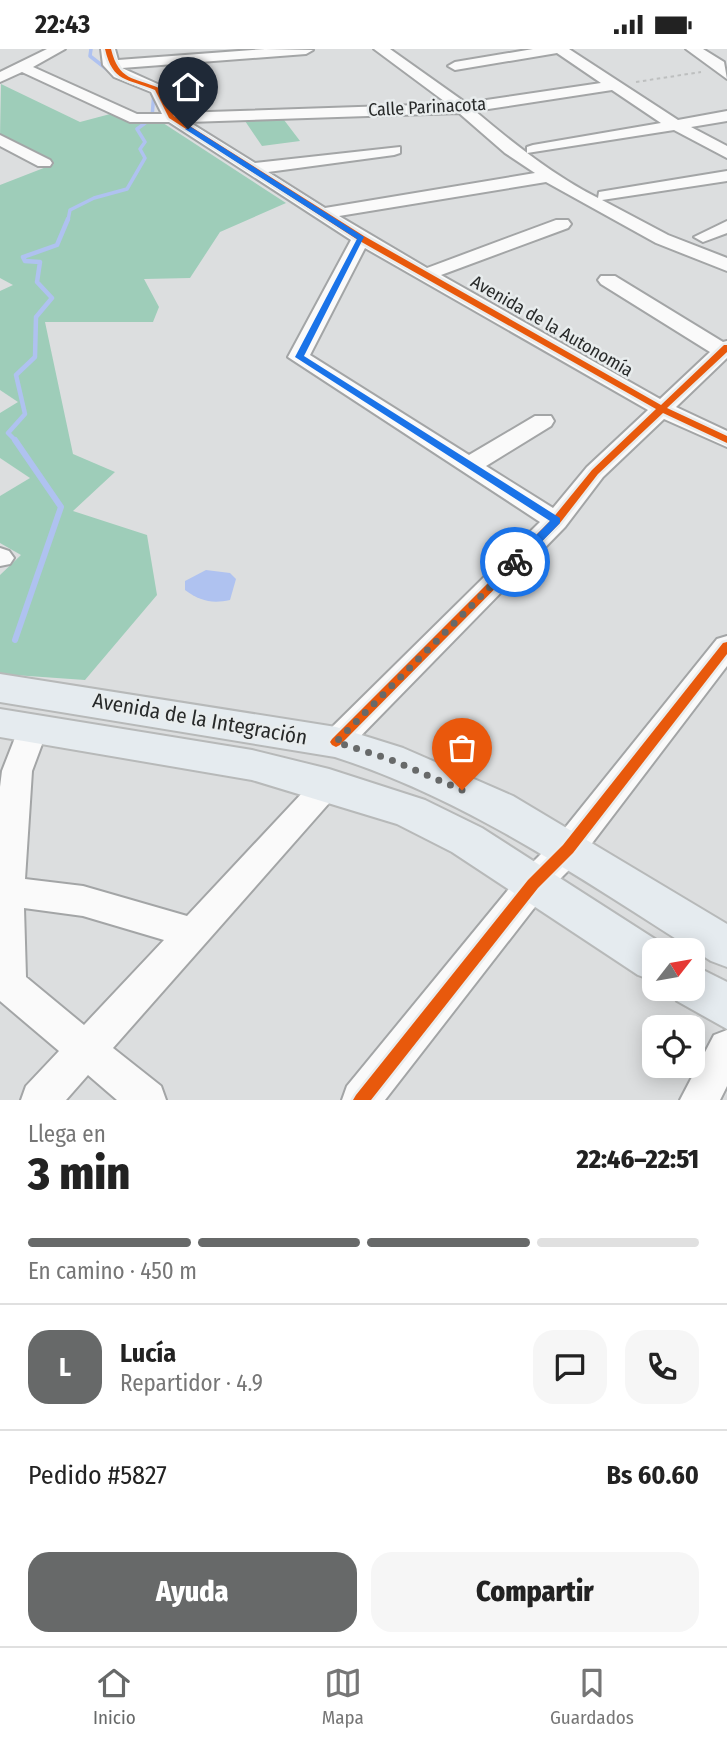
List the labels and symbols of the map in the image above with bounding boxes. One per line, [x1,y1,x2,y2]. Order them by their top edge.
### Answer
pin [158,57,218,129]
street label: Calle Parinacota [368,93,487,121]
street label: Avenida de la Autonomía [467,271,637,382]
courier [480,527,550,597]
street label: Avenida de la Integración [91,687,309,751]
pin [432,718,492,790]
north arrow [642,938,705,1001]

